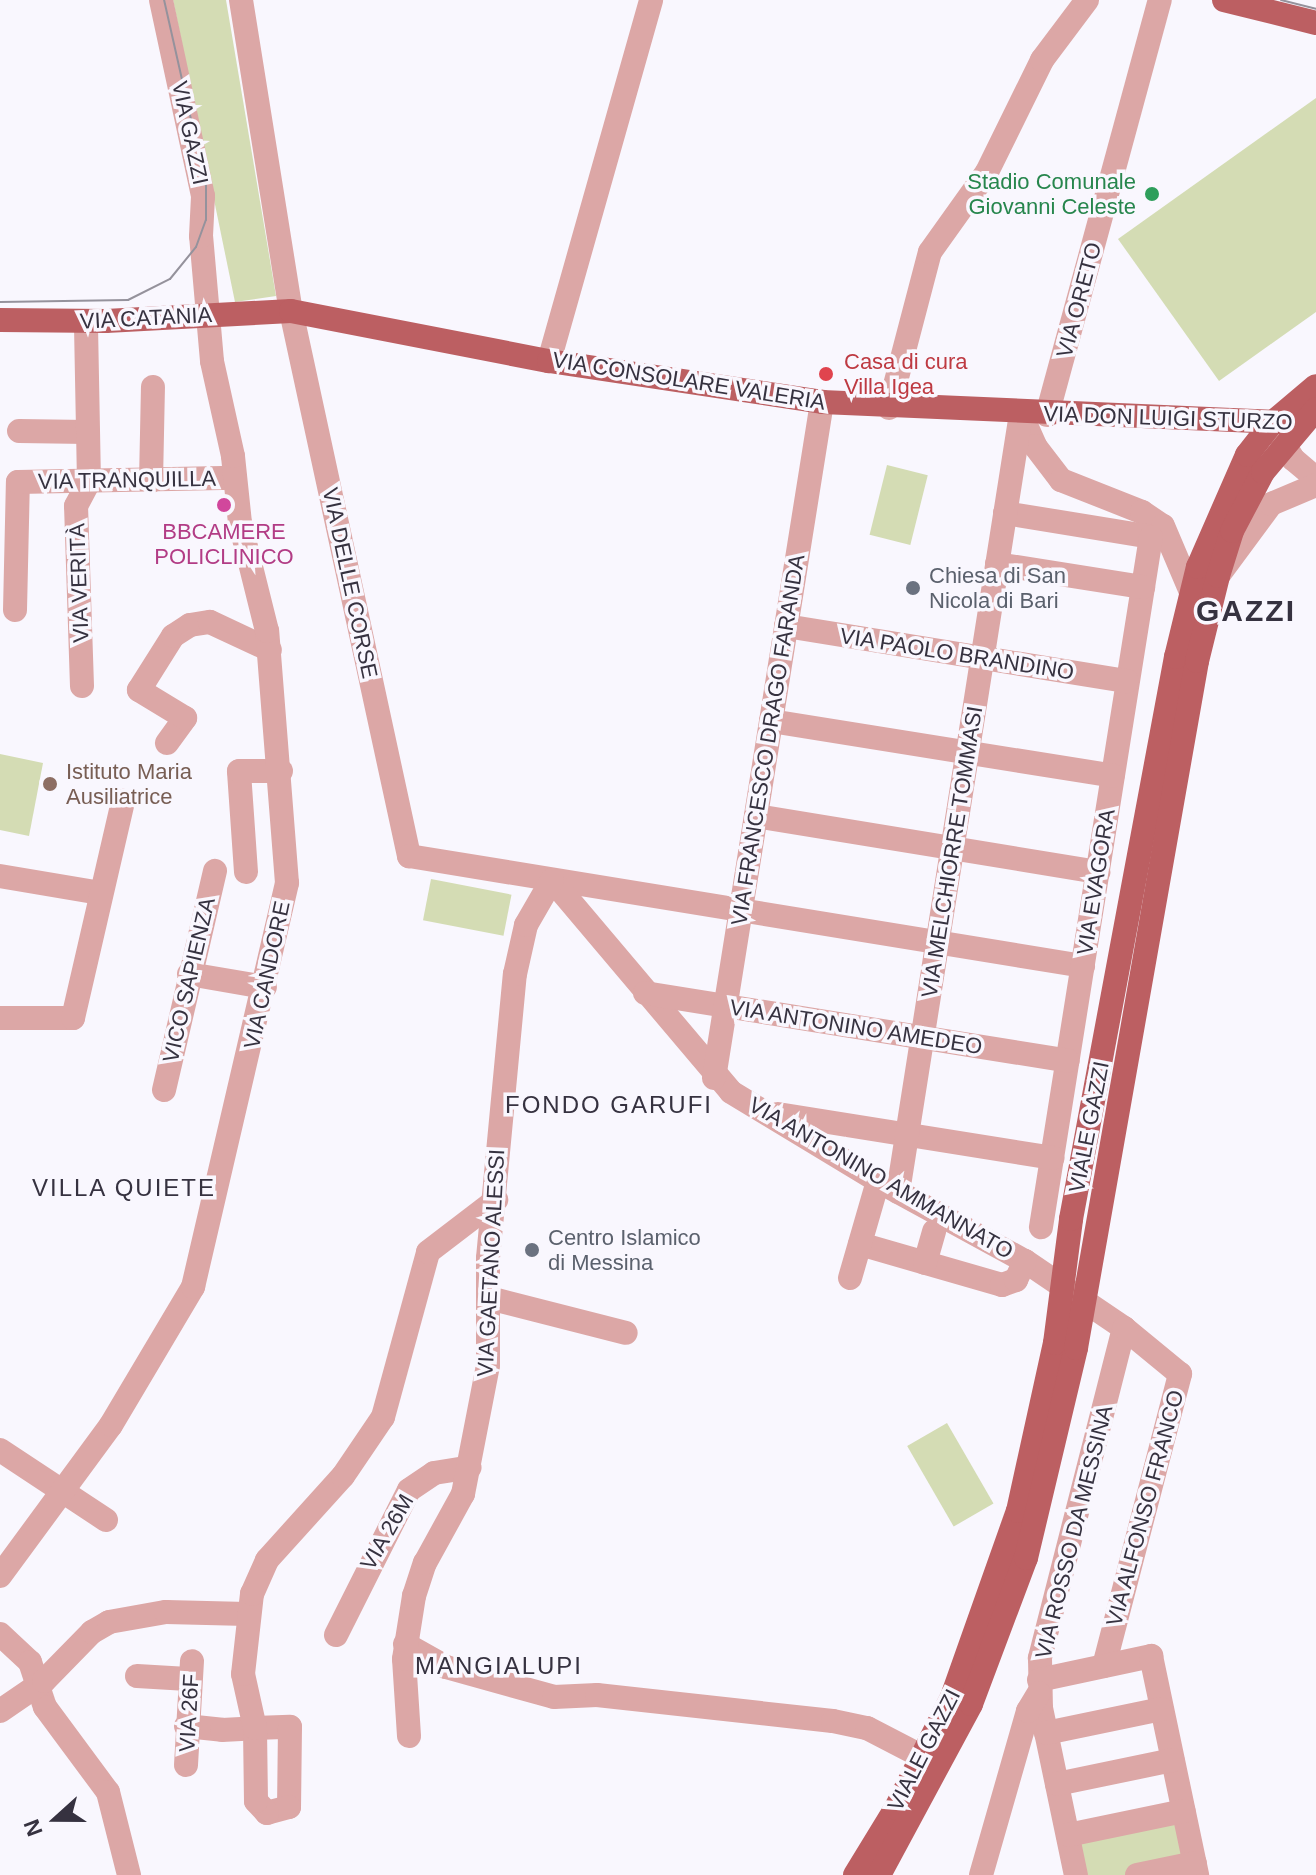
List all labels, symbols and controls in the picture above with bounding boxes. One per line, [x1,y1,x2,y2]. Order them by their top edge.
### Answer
street label: VIA GAZZI [166,78,214,188]
place label: Stadio Comunale Giovanni Celeste [967,168,1136,220]
marker: Stadio Comunale Giovanni Celeste [1143,185,1161,203]
street label: VIA ORETO [1051,239,1107,361]
street label: VIA CATANIA [79,301,213,335]
street label: VIA CONSOLARE VALERIA [550,346,828,416]
place label: Casa di cura Villa Igea [844,348,968,400]
marker: Casa di cura Villa Igea [815,363,837,385]
street label: VIA DON LUIGI STURZO [1042,400,1294,436]
street label: VIA TRANQUILLA [37,465,217,495]
street label: VIA DELLE CORSE [317,485,383,681]
marker: BBCAMERE POLICLINICO [215,496,233,514]
place label: BBCAMERE POLICLINICO [154,518,294,570]
street label: VIA VERITÀ [64,522,94,644]
street label: VIA FRANCESCO DRAGO FARANDA [726,552,810,928]
place label: Chiesa di San Nicola di Bari [929,562,1066,614]
marker: Chiesa di San Nicola di Bari [904,579,922,597]
district label: GAZZI [1196,593,1296,629]
street label: VIA PAOLO BRANDINO [837,622,1077,686]
street label: VIA MELCHIORRE TOMMASI [916,703,988,1001]
place label: Istituto Maria Ausiliatrice [66,758,192,810]
marker: Istituto Maria Ausiliatrice [41,775,59,793]
street label: VIA EVAGORA [1071,806,1121,958]
street label: VICO SAPIENZA [157,895,221,1065]
street label: VIA CANDORE [238,898,296,1052]
street label: VIA ANTONINO AMEDEO [726,994,986,1060]
street label: VIALE GAZZI [1063,1059,1115,1195]
street label: VIA ANTONINO AMMANNATO [743,1090,1019,1266]
district label: FONDO GARUFI [505,1091,713,1119]
street label: VIA GAETANO ALESSI [472,1147,510,1379]
district label: VILLA QUIETE [31,1174,217,1202]
place label: Centro Islamico di Messina [548,1224,701,1276]
marker: Centro Islamico di Messina [523,1241,541,1259]
street label: VIA ALFONSO FRANCO [1100,1386,1190,1630]
street label: VIA ROSSO DA MESSINA [1029,1401,1119,1663]
street label: VIA 26M [354,1489,420,1575]
district label: MANGIALUPI [415,1652,583,1680]
street label: VIA 26F [174,1673,204,1753]
street label: VIALE GAZZI [882,1685,966,1815]
north arrow [16,1779,96,1859]
text: N [19,1816,48,1840]

